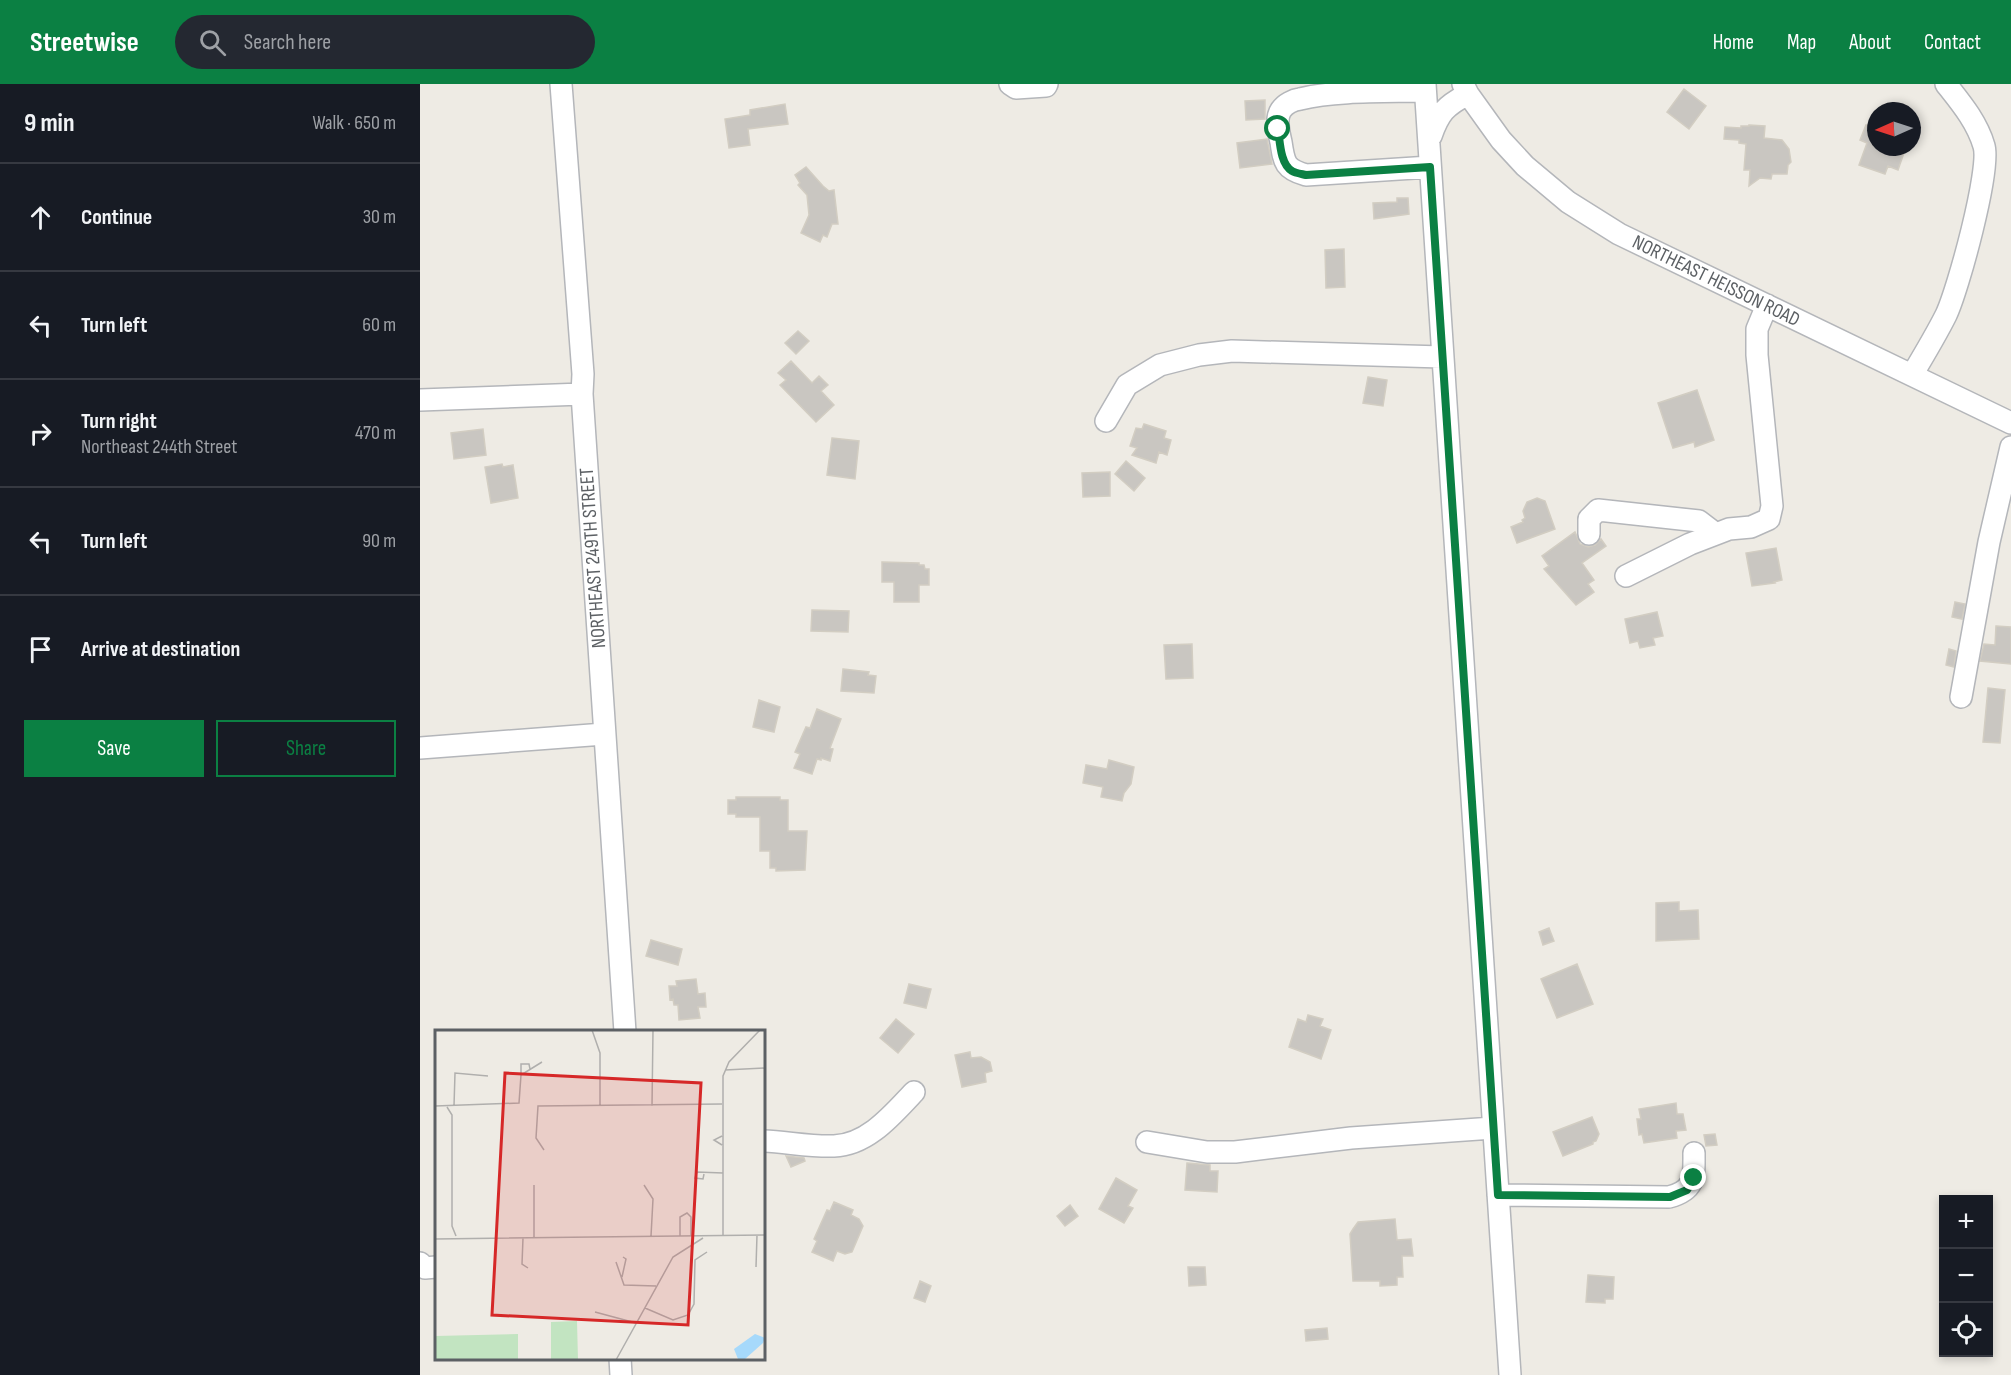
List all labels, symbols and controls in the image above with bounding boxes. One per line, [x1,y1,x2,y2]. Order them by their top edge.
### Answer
search box [175,15,595,69]
text: Streetwise [30,26,139,59]
icon: search [196,26,229,59]
text: Search here [244,29,331,56]
text: Home [1713,30,1754,55]
text: Map [1787,30,1816,55]
text: About [1849,30,1891,55]
text: Contact [1924,30,1981,55]
north arrow [1867,102,1921,156]
text: 9 min [24,108,74,139]
text: Walk · 650 m [312,111,396,135]
route start [1264,115,1290,141]
icon: ahead [24,201,57,234]
text: Continue [81,204,152,231]
text: 30 m [363,205,396,229]
street label: NORTHEAST HEISSON ROAD [1628,230,1804,332]
icon: left [24,309,57,342]
text: Turn left [81,312,147,339]
text: 60 m [362,313,396,337]
text: Turn right [81,408,157,435]
icon: right [24,417,57,450]
text: 470 m [355,421,396,445]
text: Northeast 244th Street [81,435,237,459]
street label: NORTHEAST 249TH STREET [575,467,611,649]
icon: left [24,525,57,558]
text: Turn left [81,528,147,555]
text: 90 m [362,529,396,553]
icon: arrive [24,633,57,666]
text: Arrive at destination [81,636,240,663]
button: Save [24,720,204,777]
button: Share [216,720,396,777]
inset map [435,1030,765,1360]
route end [1680,1164,1706,1190]
map controls [1939,1195,1993,1357]
button: + [1939,1195,1993,1249]
button: − [1939,1249,1993,1303]
button: locate [1939,1303,1993,1357]

